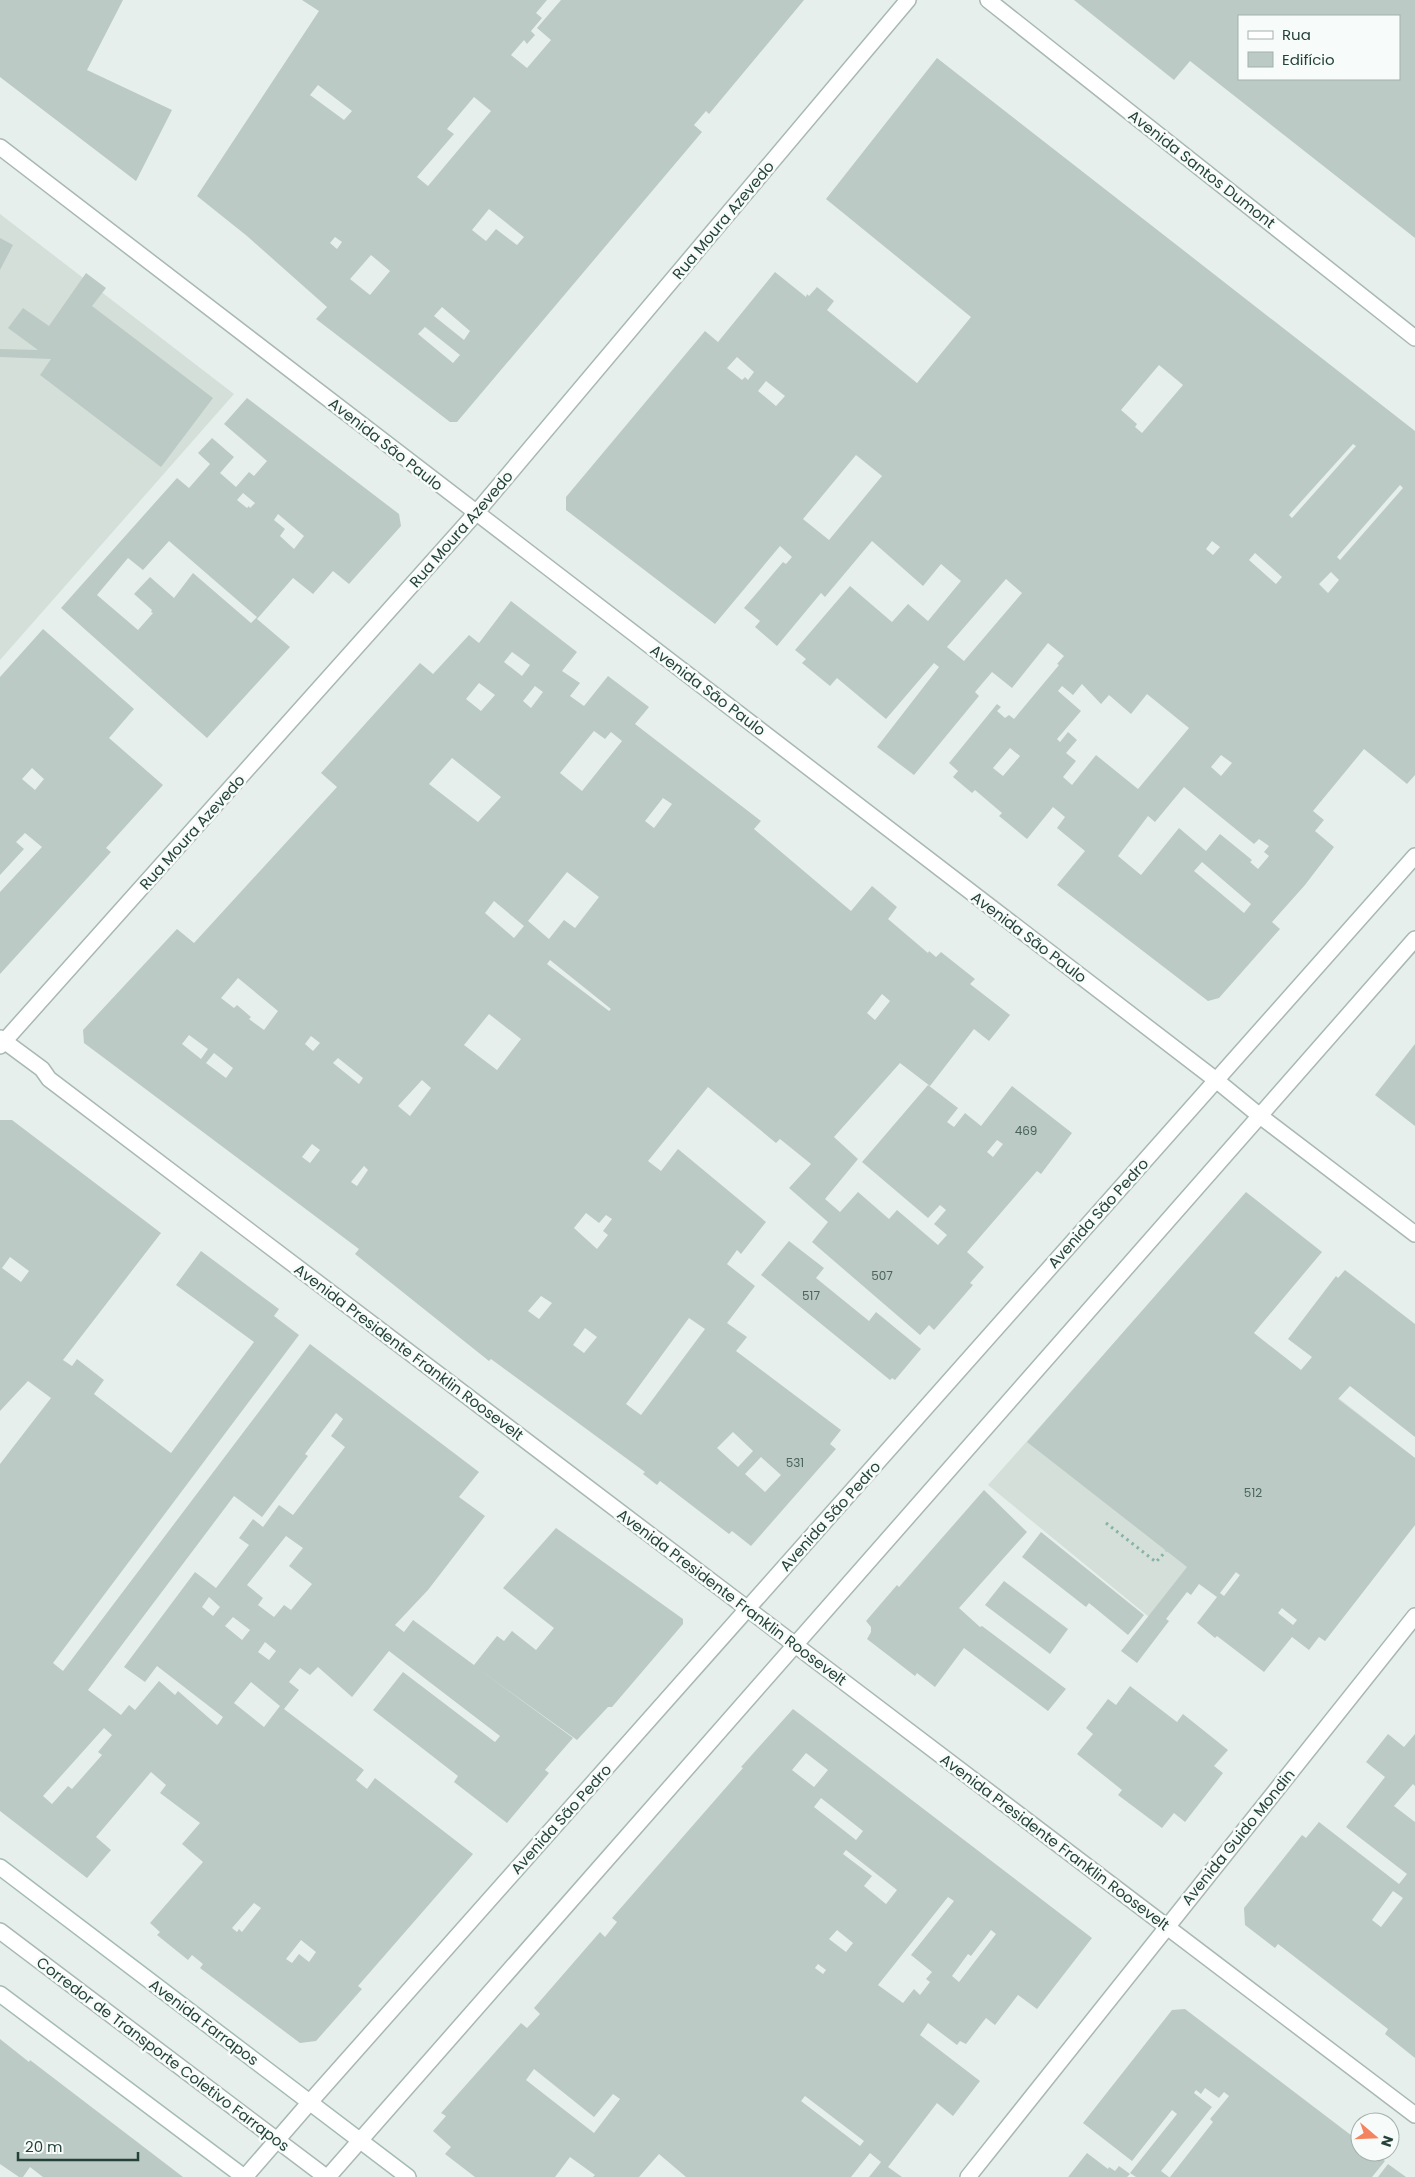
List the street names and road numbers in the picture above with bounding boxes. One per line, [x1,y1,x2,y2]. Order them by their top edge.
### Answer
street label: Avenida Santos Dumont [1124,105,1280,233]
street label: Rua Moura Azevedo [667,156,779,284]
street label: Avenida São Paulo [325,393,447,495]
street label: Rua Moura Azevedo [404,466,518,592]
street label: Avenida São Paulo [646,640,770,740]
street label: Rua Moura Azevedo [135,770,249,894]
street label: Avenida São Paulo [967,887,1091,987]
street label: Avenida São Pedro [1043,1153,1153,1273]
street label: Avenida Presidente Franklin Roosevelt [290,1259,528,1445]
street label: Avenida São Pedro [775,1456,885,1576]
street label: Avenida Presidente Franklin Roosevelt [613,1504,851,1690]
street label: Avenida Presidente Franklin Roosevelt [936,1749,1174,1935]
street label: Avenida São Pedro [506,1759,616,1879]
street label: Avenida Guido Mondin [1176,1764,1300,1910]
street label: Corredor de Transporte Coletivo Farrapos [32,1952,294,2156]
street label: Avenida Farrapos [145,1974,263,2070]

